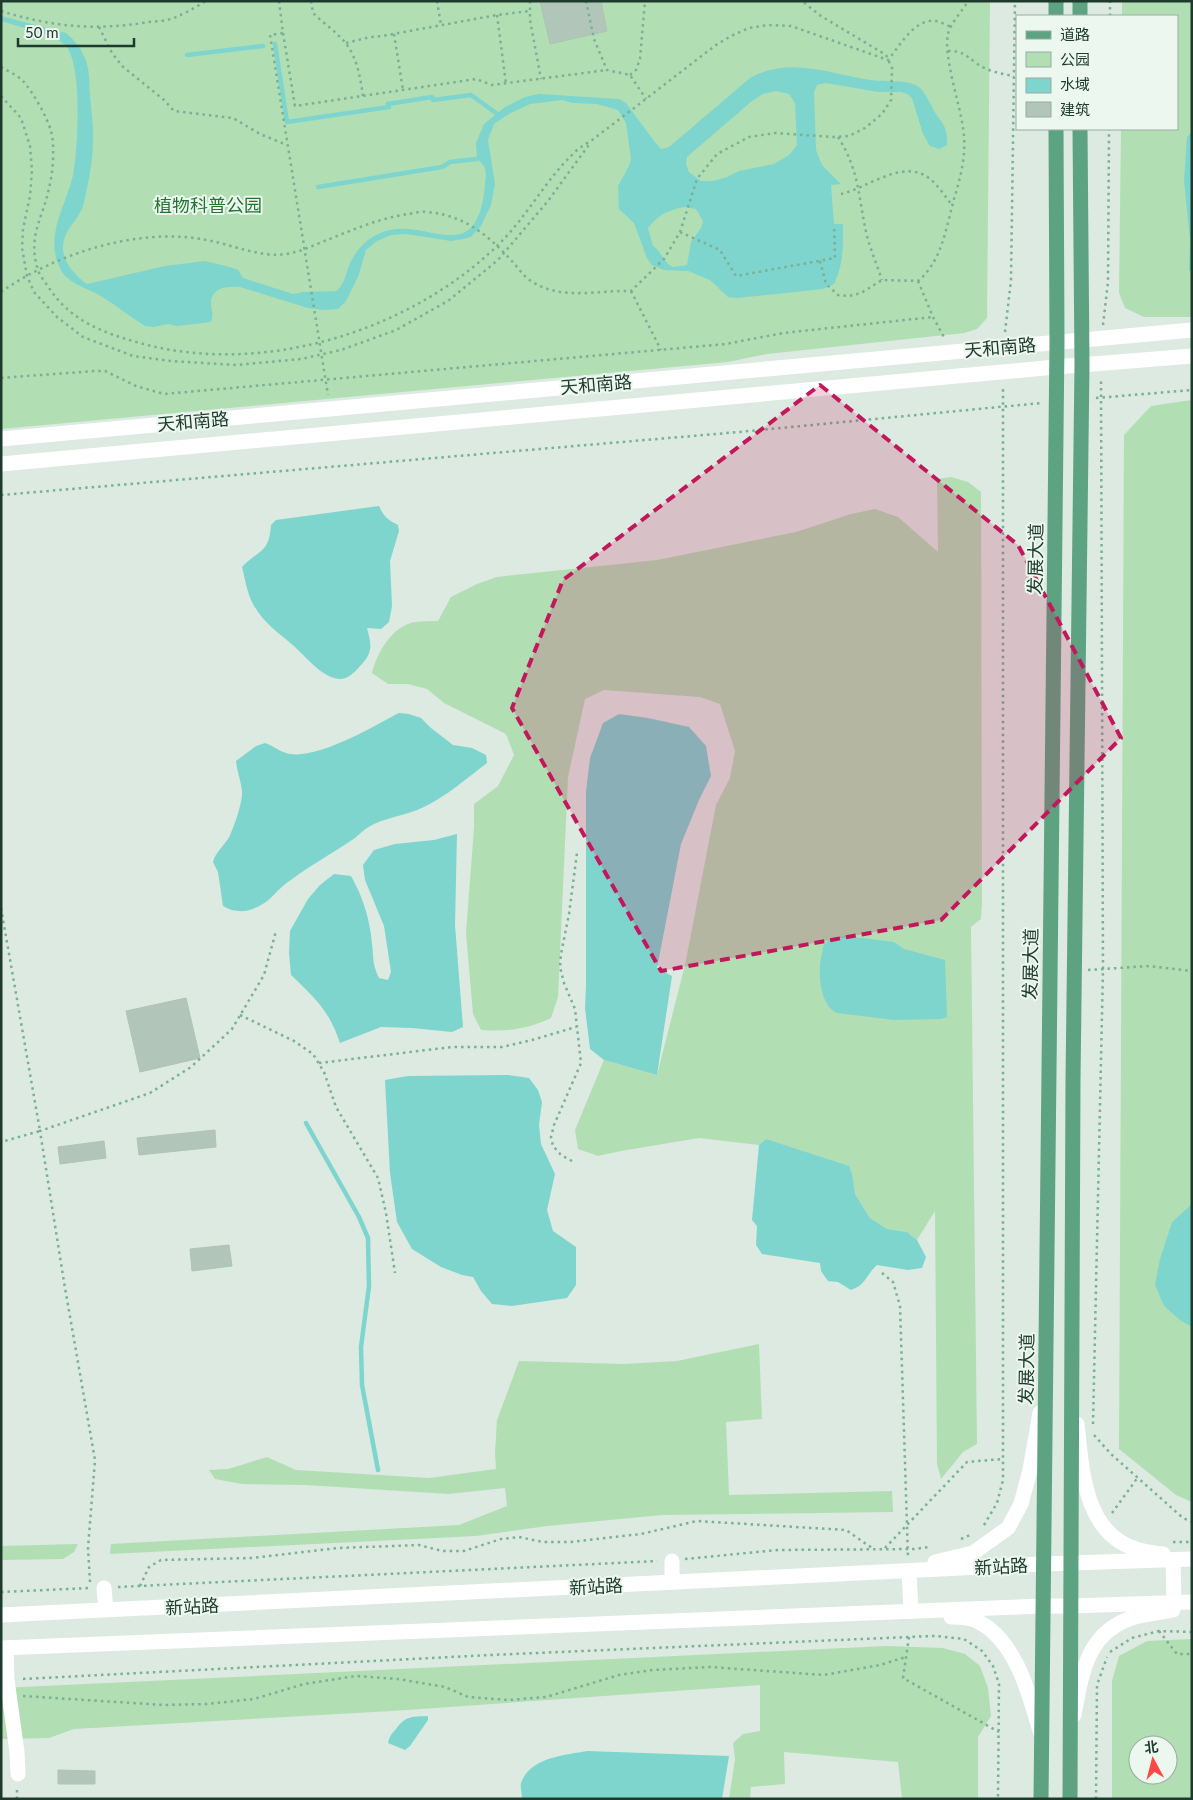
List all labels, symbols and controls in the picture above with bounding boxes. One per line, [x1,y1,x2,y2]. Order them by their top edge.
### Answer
scale bar [18,15,134,47]
legend [1016,15,1178,130]
text: 50 m [25,23,59,41]
text: 道路 [1060,25,1090,43]
text: 公园 [1060,50,1090,68]
text: 水域 [1060,75,1090,93]
text: 建筑 [1060,100,1090,118]
park label: 植物科普公园 [154,194,262,216]
street label: 天和南路 [963,333,1037,361]
street label: 天和南路 [559,370,633,398]
street label: 天和南路 [156,407,230,435]
street label: 发展大道 [1023,523,1047,595]
street label: 发展大道 [1018,928,1042,1000]
street label: 发展大道 [1014,1333,1038,1405]
street label: 新站路 [973,1554,1029,1578]
street label: 新站路 [568,1574,624,1598]
street label: 新站路 [164,1594,220,1618]
north arrow [1128,1735,1178,1785]
text: 北 [1143,1737,1159,1756]

